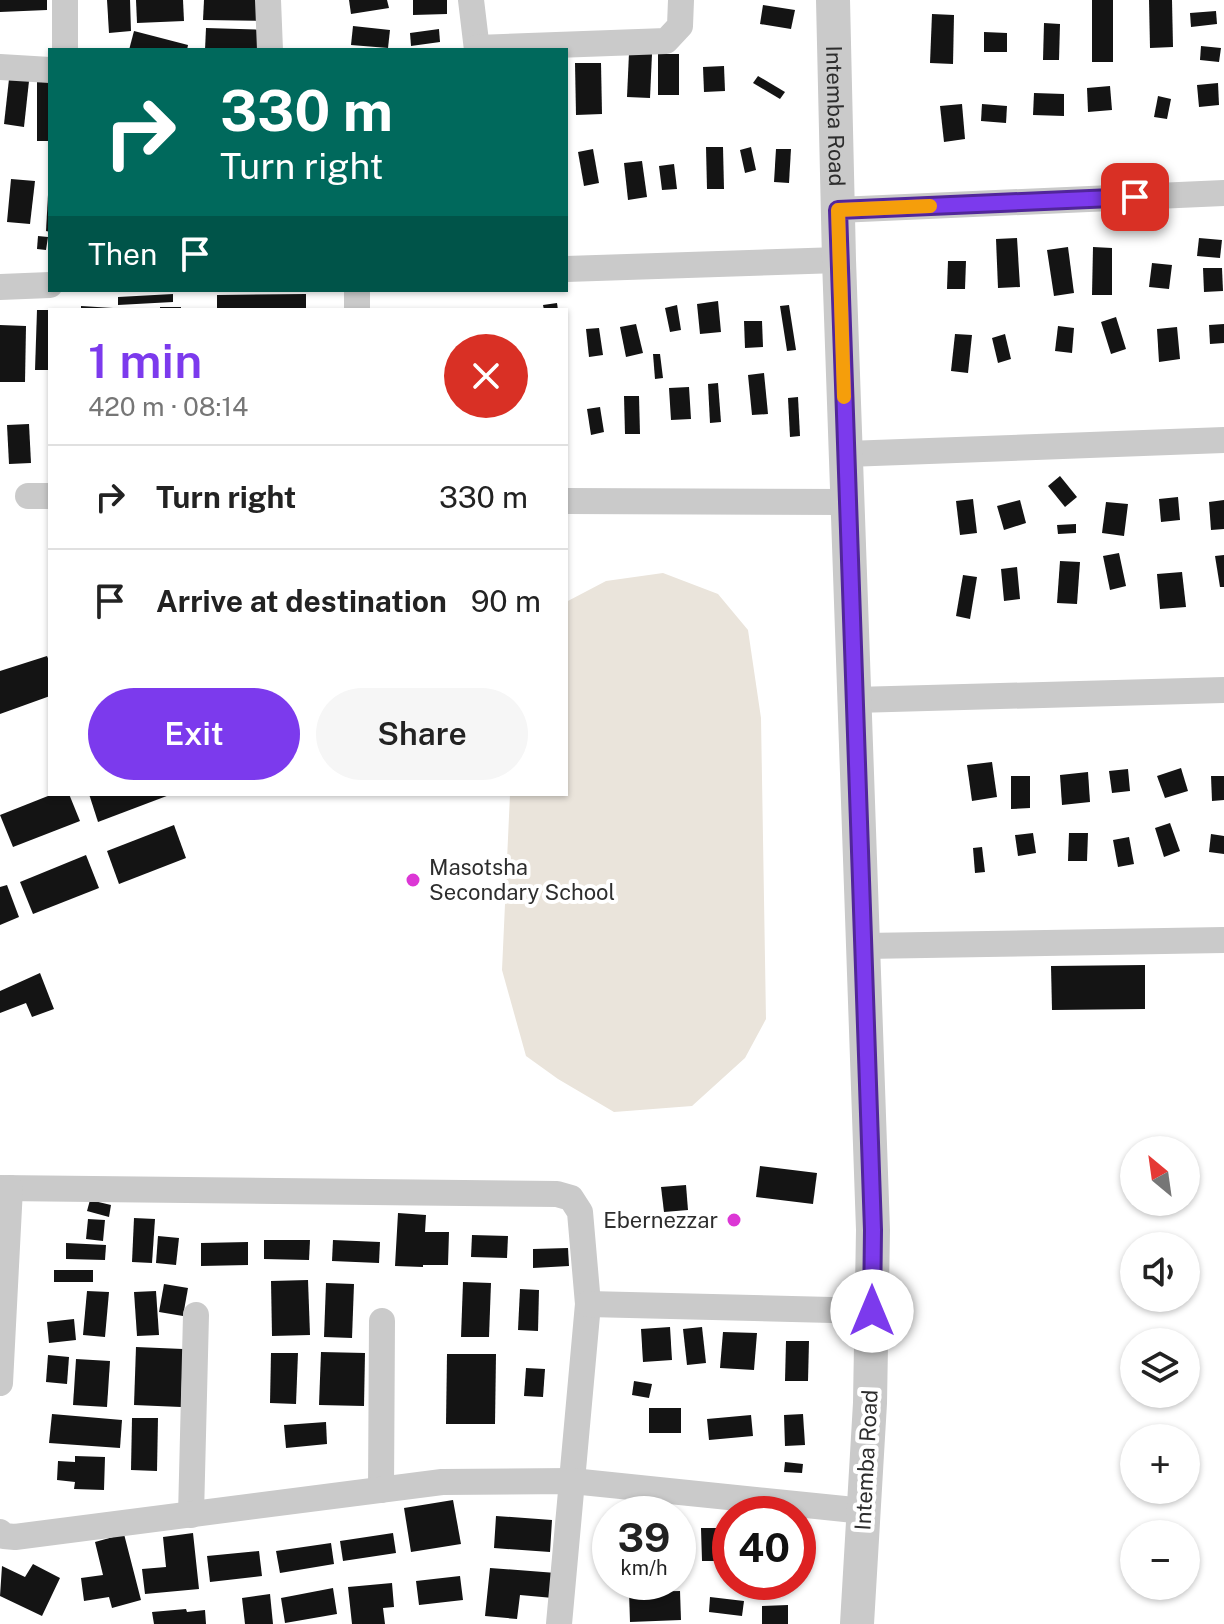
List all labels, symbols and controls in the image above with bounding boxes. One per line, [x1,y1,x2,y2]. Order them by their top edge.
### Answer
street label: Intemba Road [821,45,850,187]
text: 330 m [220,78,393,144]
icon: right [88,80,192,184]
text: Turn right [220,145,383,187]
pin [1101,163,1169,231]
icon: arrive [1113,175,1157,219]
icon: arrive [173,232,217,276]
text: Then [88,236,157,272]
text: 1 min [88,332,202,389]
button: close [444,334,528,418]
text: 420 m · 08:14 [88,391,248,422]
icon: right [88,475,132,519]
text: Turn right [156,479,296,515]
text: 330 m [439,479,528,515]
icon: arrive [88,579,132,623]
text: Arrive at destination [156,583,447,619]
text: 90 m [471,583,541,619]
button: Exit [88,688,300,780]
button: Share [316,688,528,780]
place label: Masotsha Secondary School [429,854,615,905]
marker: Masotsha Secondary School [404,871,422,889]
north arrow [1120,1136,1200,1216]
map controls [1120,1136,1200,1600]
place label: Ebernezzar [603,1207,718,1233]
marker: Ebernezzar [725,1211,743,1229]
button: sound [1120,1232,1200,1312]
position arrow [830,1269,914,1353]
button: layers [1120,1328,1200,1408]
street label: Intemba Road [849,1389,883,1531]
button: + [1120,1424,1200,1504]
speed limit sign: 40 [712,1496,816,1600]
text: 39 [618,1514,670,1561]
button: − [1120,1520,1200,1600]
text: km/h [620,1556,668,1580]

